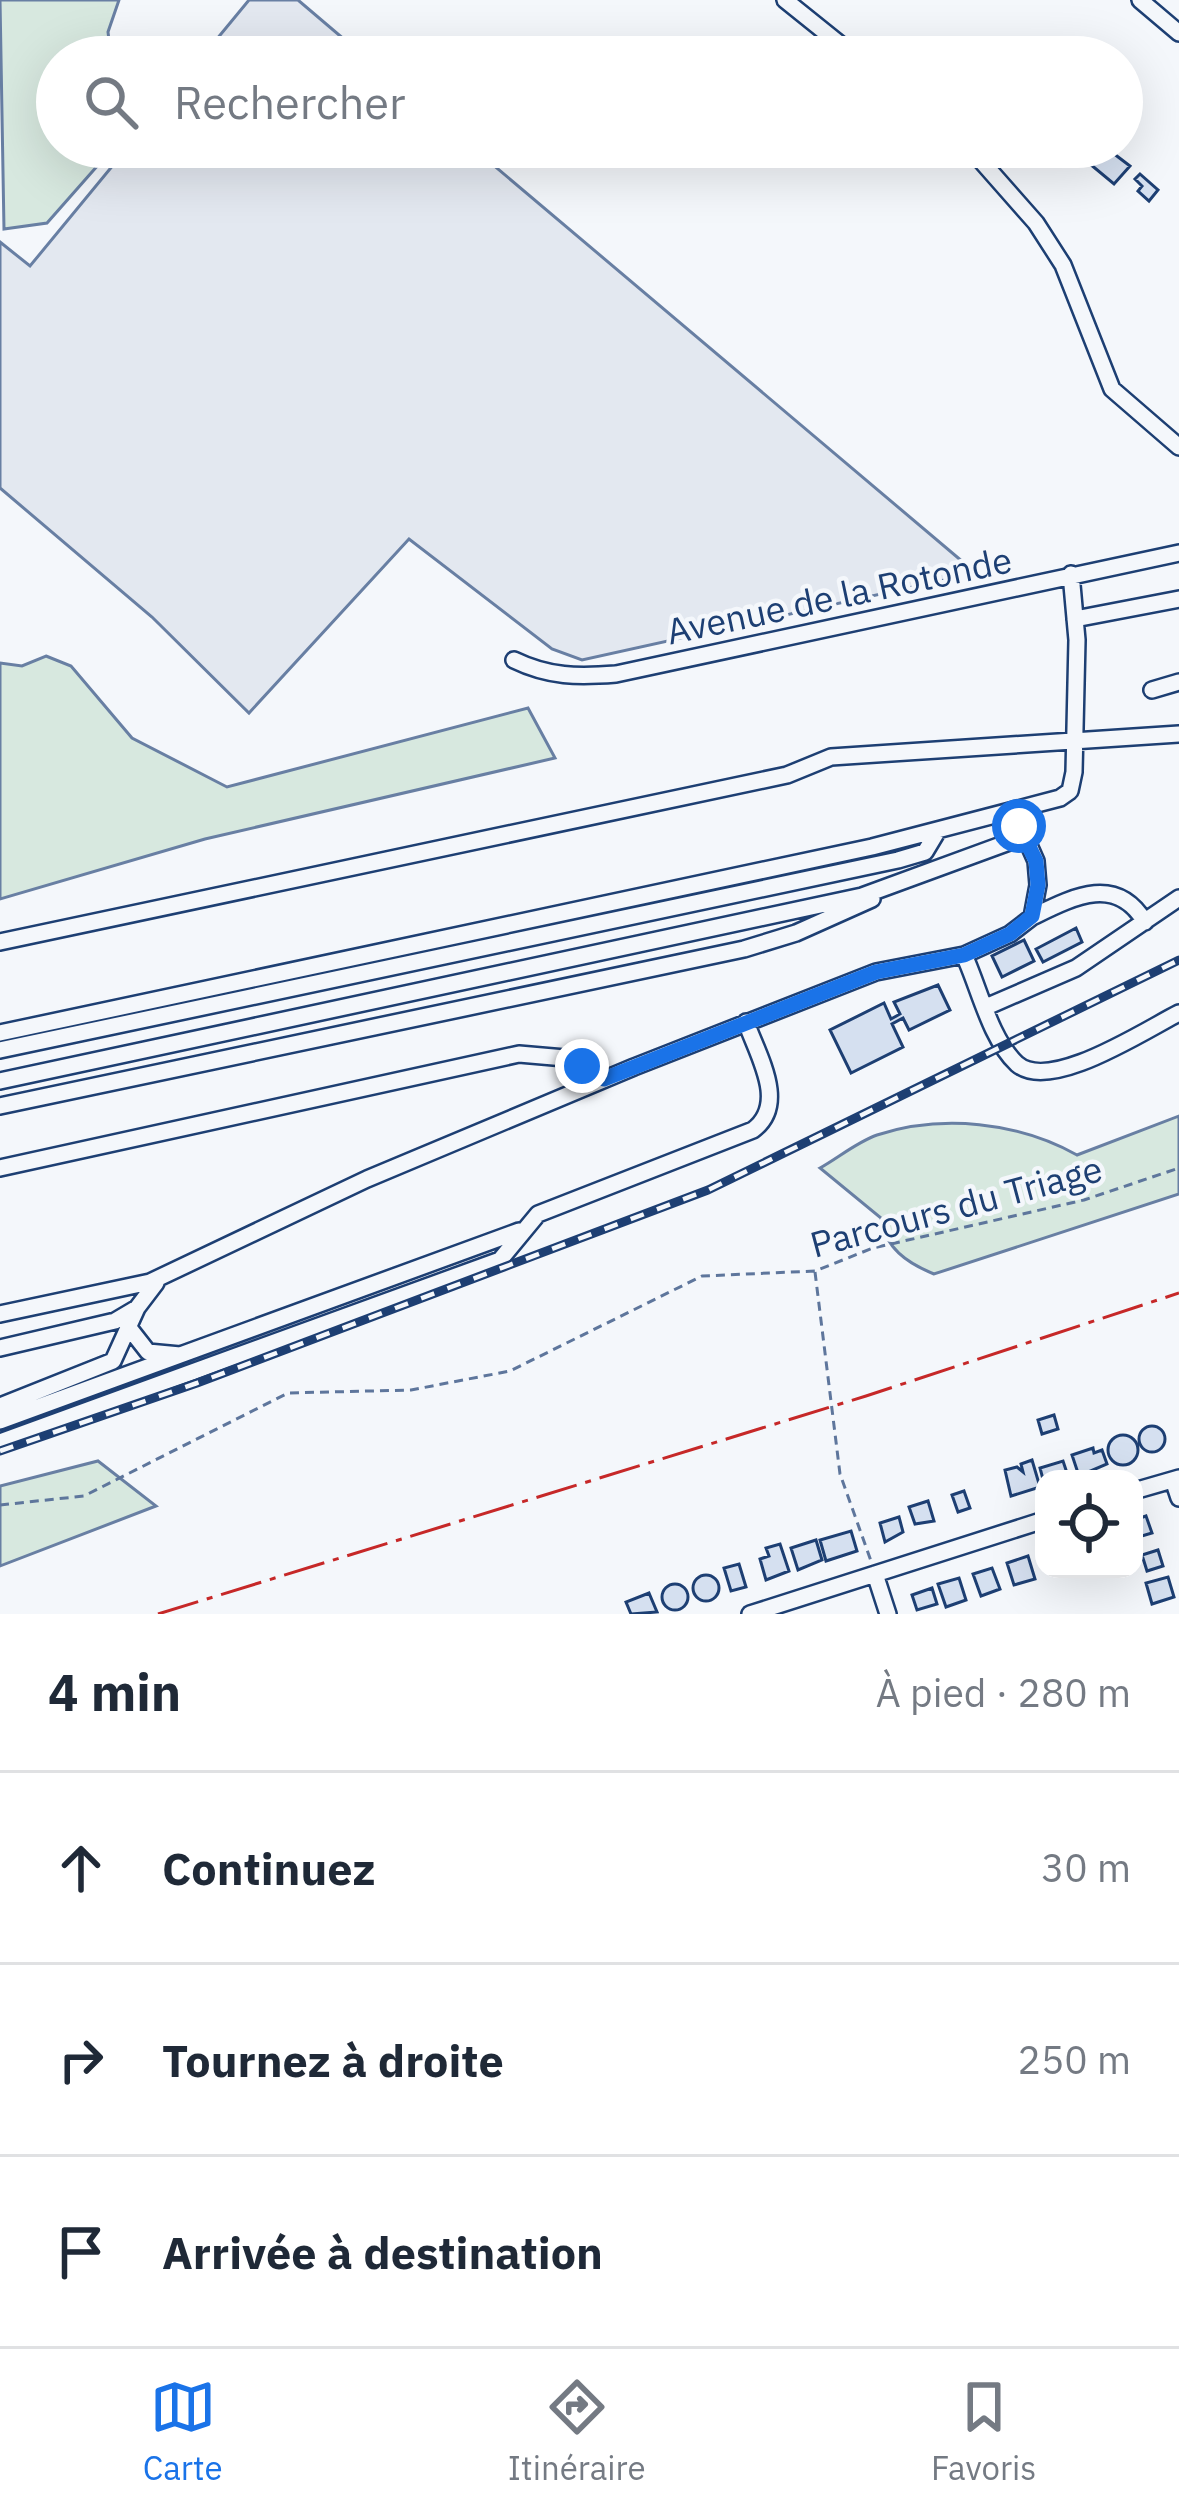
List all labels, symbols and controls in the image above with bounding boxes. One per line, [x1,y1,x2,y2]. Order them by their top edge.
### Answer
search box [36,36,1143,168]
icon: search [78,69,144,135]
text: Rechercher [174,73,405,131]
street label: Avenue de la Rotonde [662,535,1016,655]
route start [992,799,1046,853]
route end [555,1039,609,1093]
street label: Parcours du Triage [805,1144,1107,1268]
map controls [1035,1470,1143,1578]
button: locate [1035,1470,1143,1578]
text: 4 min [48,1659,181,1725]
text: À pied · 280 m [876,1667,1131,1718]
icon: ahead [48,1835,114,1901]
text: Continuez [162,1839,376,1897]
text: 30 m [1041,1842,1131,1893]
icon: right [48,2027,114,2093]
text: Tournez à droite [162,2031,504,2089]
text: 250 m [1018,2034,1131,2085]
icon: arrive [48,2219,114,2285]
text: Arrivée à destination [162,2223,603,2281]
tab: Carte [143,2374,223,2489]
tab: Itinéraire [508,2374,646,2489]
tab: Favoris [931,2374,1036,2489]

